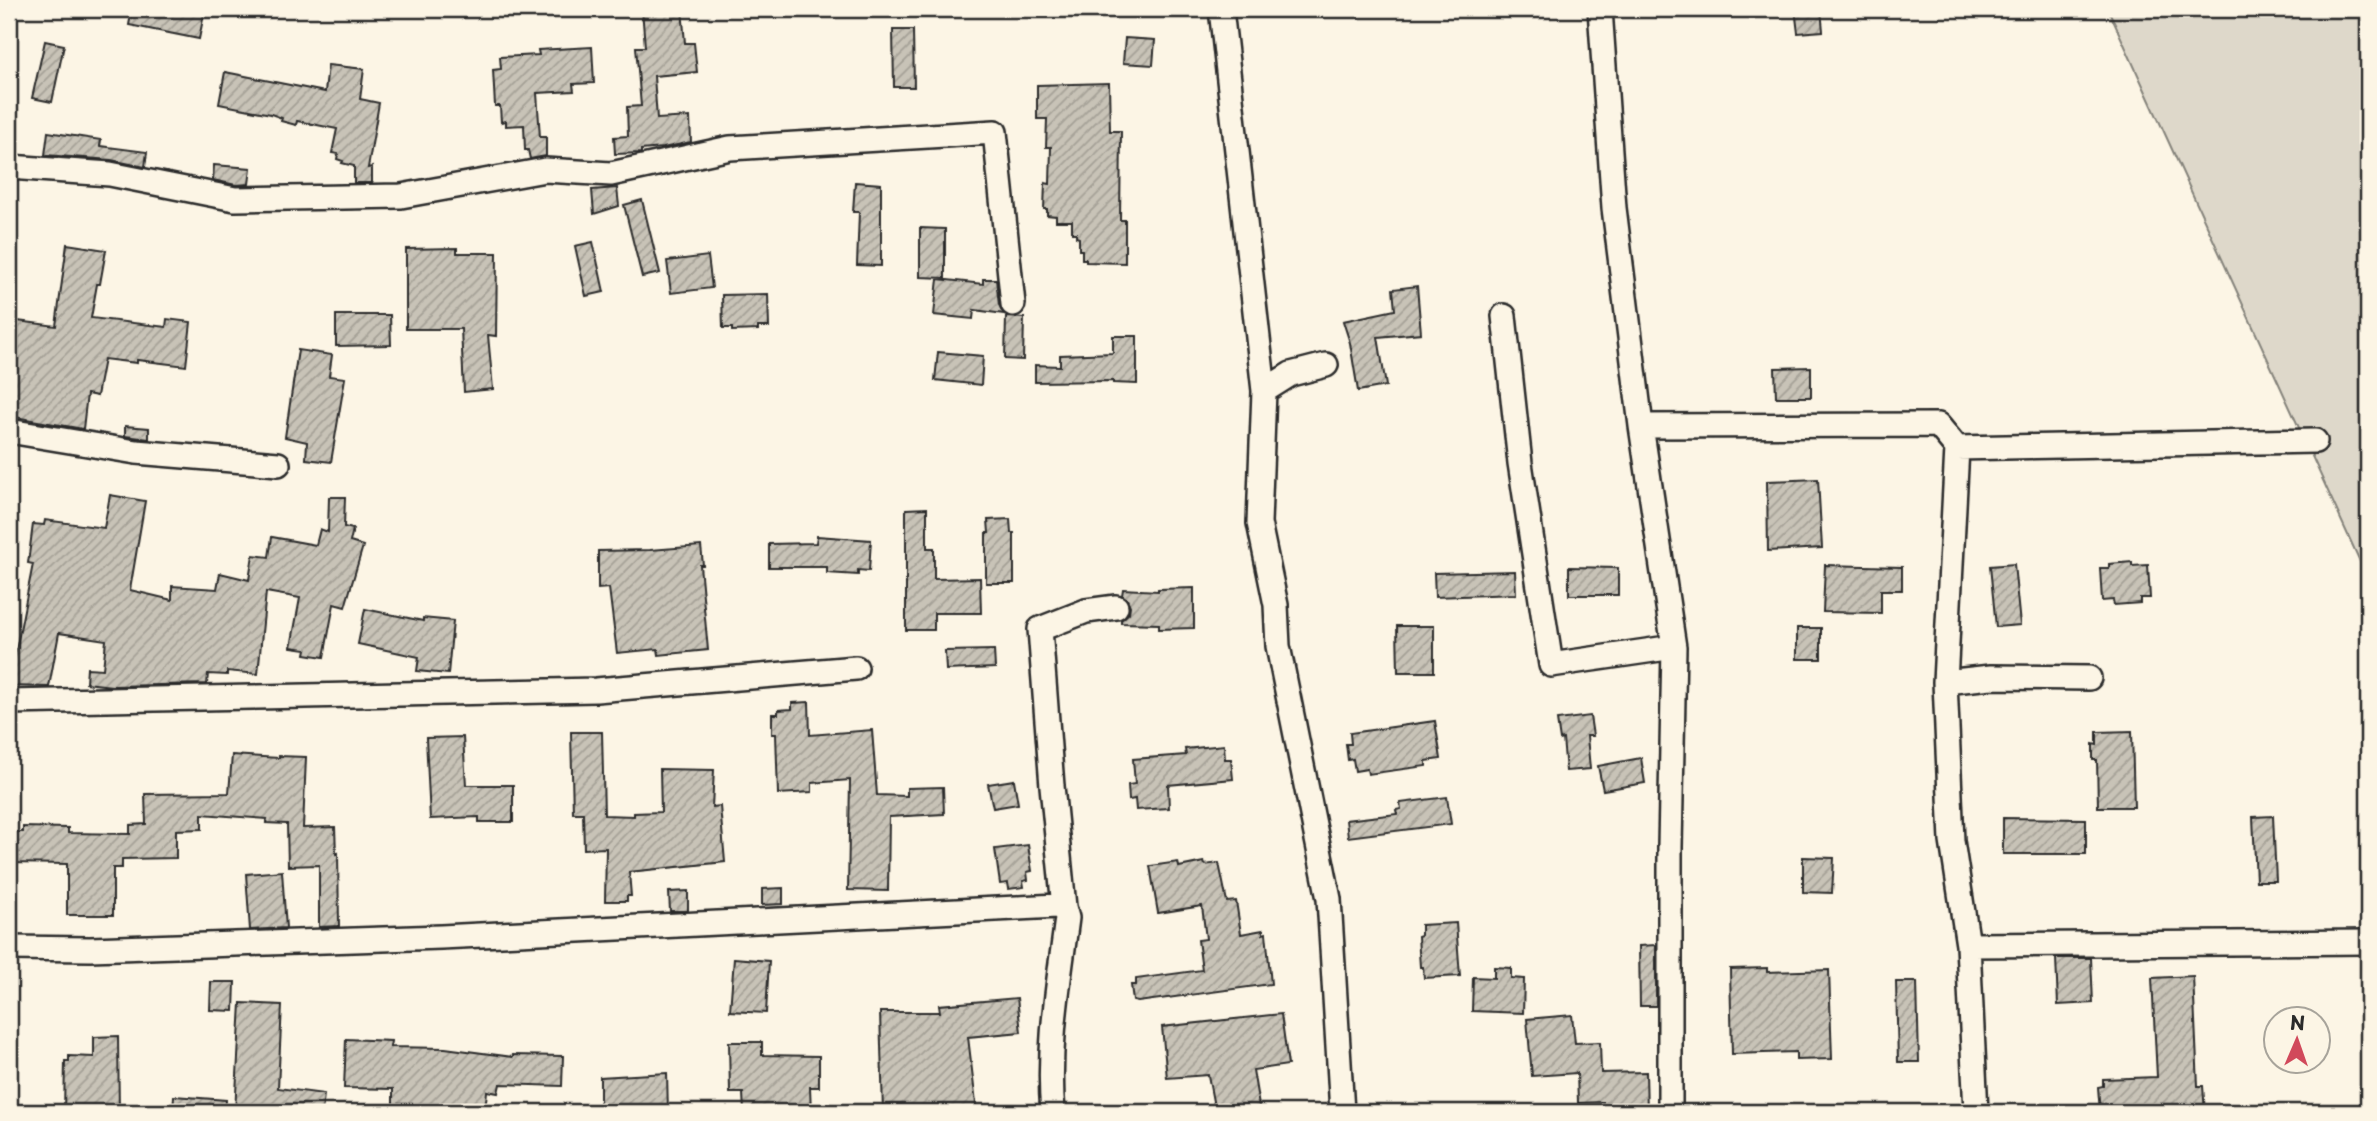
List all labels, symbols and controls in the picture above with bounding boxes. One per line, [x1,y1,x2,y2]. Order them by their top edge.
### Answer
north arrow [2262,1006,2332,1076]
text: N [2290,1008,2306,1036]

